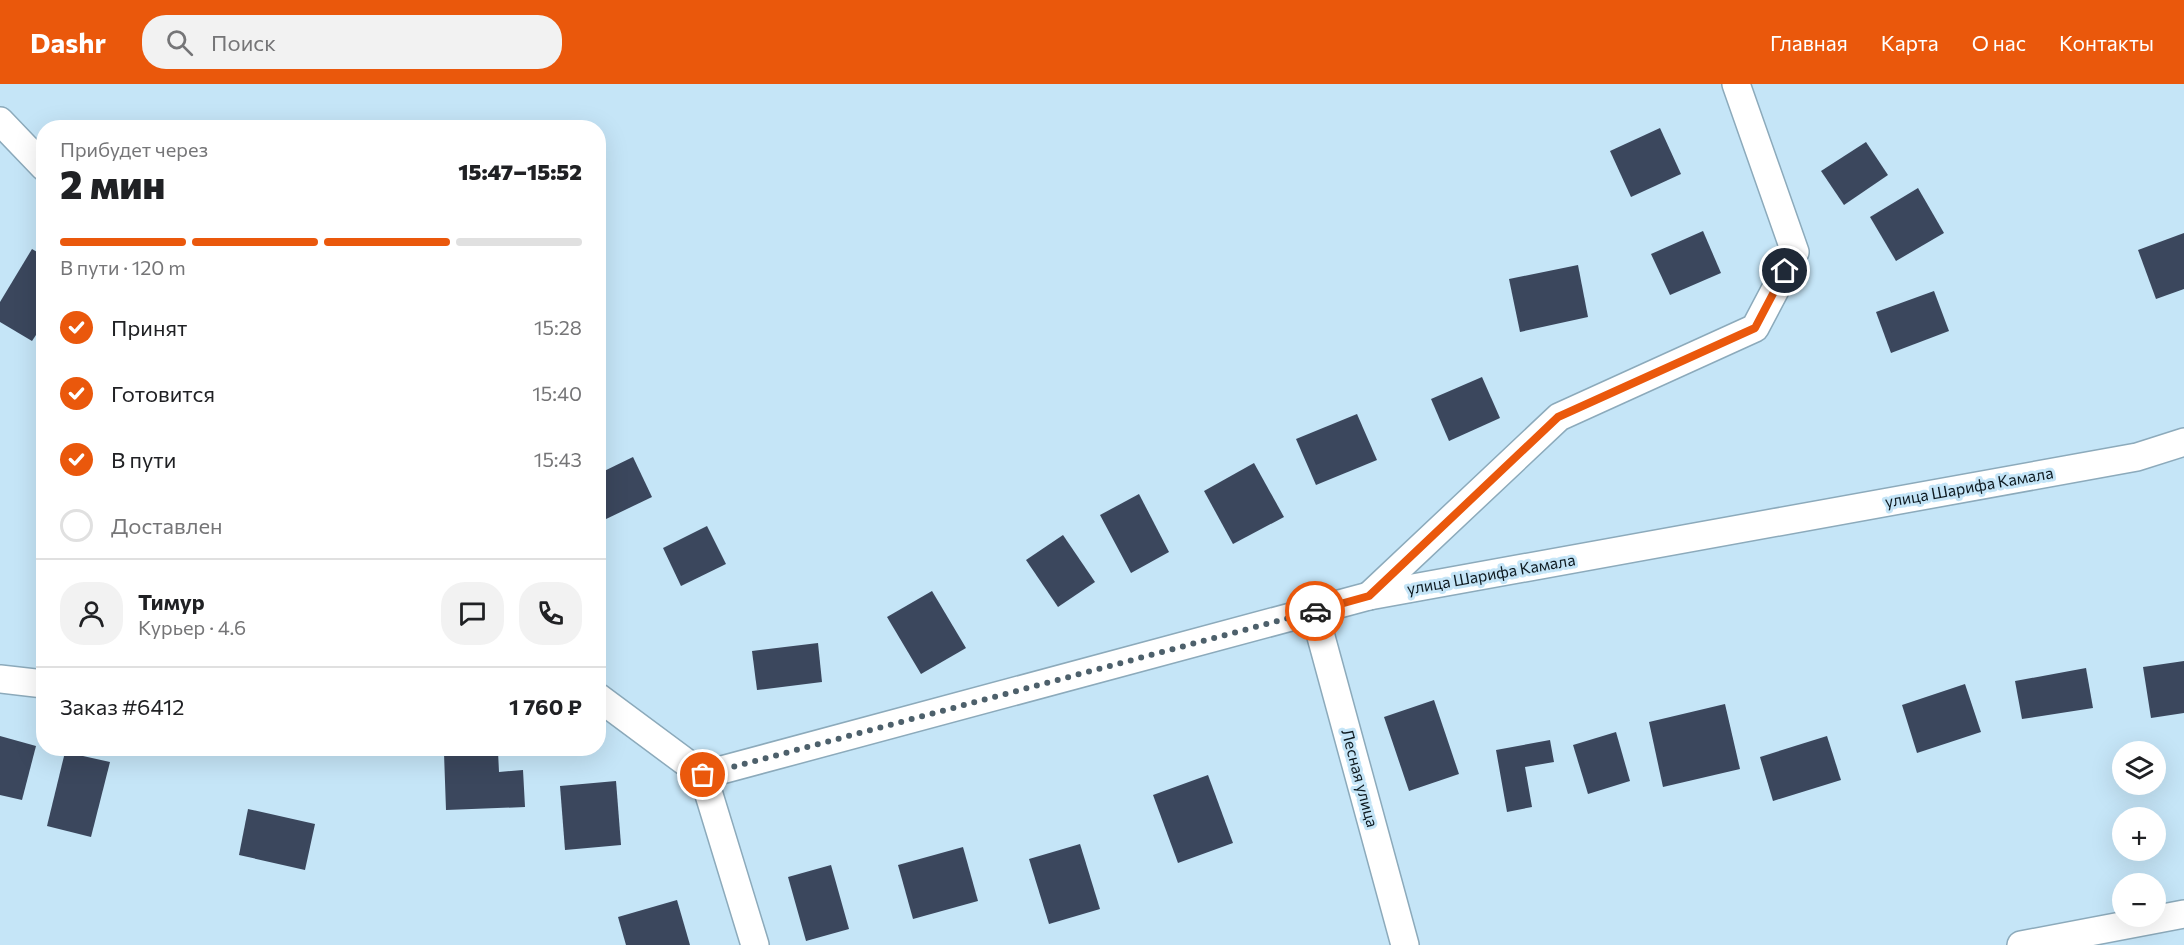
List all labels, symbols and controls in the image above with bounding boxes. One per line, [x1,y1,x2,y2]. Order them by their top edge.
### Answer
search box [142,15,562,69]
text: Dashr [30,25,106,59]
icon: search [163,26,196,59]
text: Поиск [211,29,276,56]
text: Главная [1770,30,1848,55]
text: Карта [1881,30,1939,55]
text: О нас [1972,30,2026,55]
text: Контакты [2059,30,2154,55]
text: Прибудет через [60,137,208,161]
text: 15:47–15:52 [458,158,582,185]
text: 2 мин [60,159,165,207]
pin [1759,245,1810,296]
icon: home [1768,254,1801,287]
text: В пути · 120 m [60,255,186,279]
icon: check [60,311,93,344]
text: Принят [111,314,187,341]
text: 15:28 [534,315,582,339]
icon: check [60,377,93,410]
text: Готовится [111,380,215,407]
text: 15:40 [532,381,582,405]
icon: check [60,443,93,476]
text: В пути [111,446,176,473]
text: 15:43 [534,447,582,471]
street label: улица Шарифа Камала [1883,462,2055,511]
text: Доставлен [111,512,223,539]
street label: улица Шарифа Камала [1405,549,1577,598]
courier [1285,581,1345,641]
button: person [60,582,123,645]
button: chat [441,582,504,645]
button: phone [519,582,582,645]
text: Тимур [138,588,205,615]
icon: car [1299,595,1332,628]
text: Курьер · 4.6 [138,615,246,639]
text: Заказ #6412 [60,693,185,720]
text: 1 760 ₽ [509,693,582,720]
street label: Лесная улица [1338,727,1383,829]
map controls [2112,741,2166,927]
button: layers [2112,741,2166,795]
pin [677,749,728,800]
icon: bag [686,758,719,791]
button: + [2112,807,2166,861]
button: − [2112,873,2166,927]

